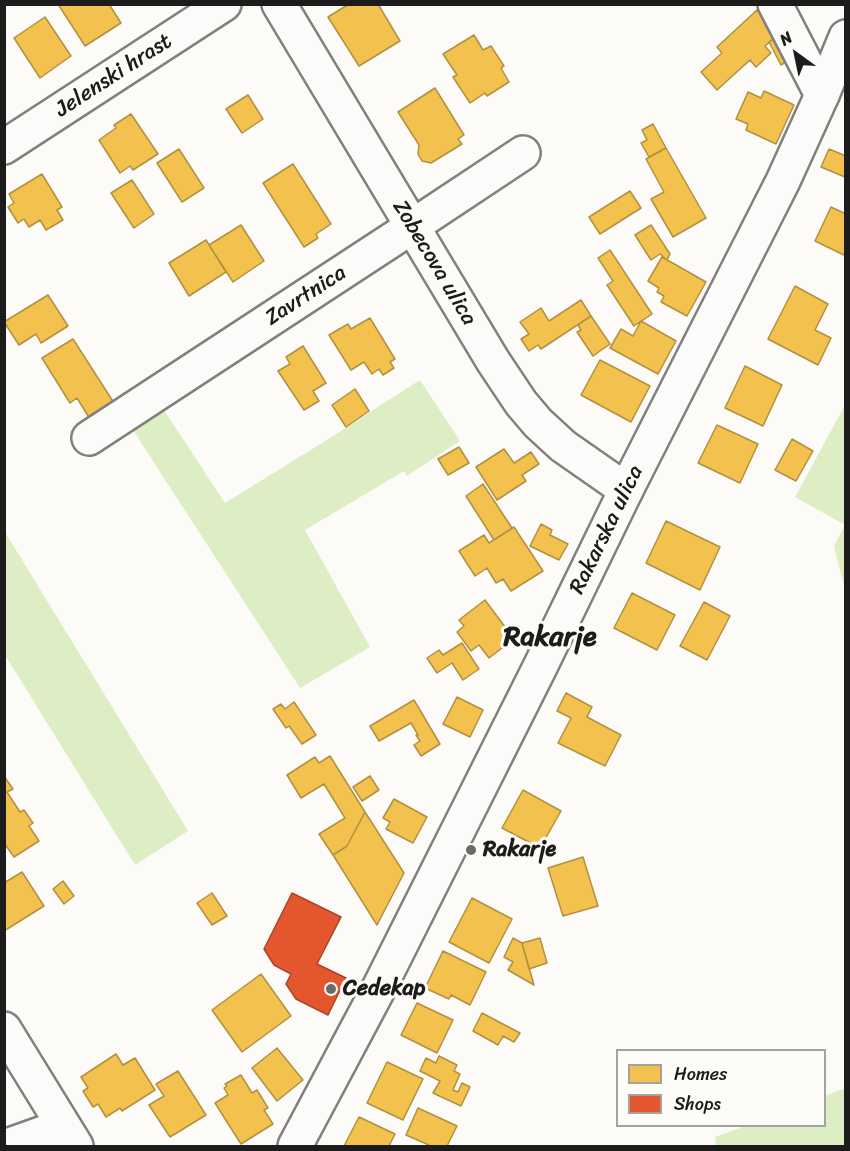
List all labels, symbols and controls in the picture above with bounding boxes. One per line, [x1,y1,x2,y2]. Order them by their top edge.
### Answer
text: N [773,23,798,54]
north arrow [766,24,826,84]
street label: Jelenski hrast [51,28,177,124]
street label: Zobecova ulica [386,196,482,330]
street label: Zavrtnica [261,260,351,332]
street label: Rakarska ulica [565,461,649,599]
district label: Rakarje [503,621,597,655]
place label: Rakarje [483,837,556,863]
marker: Rakarje [464,843,478,857]
place label: Cedekap [343,976,425,1002]
marker: Cedekap [324,982,338,996]
legend [616,1049,826,1127]
text: Homes [674,1058,727,1090]
text: Shops [674,1088,721,1120]

